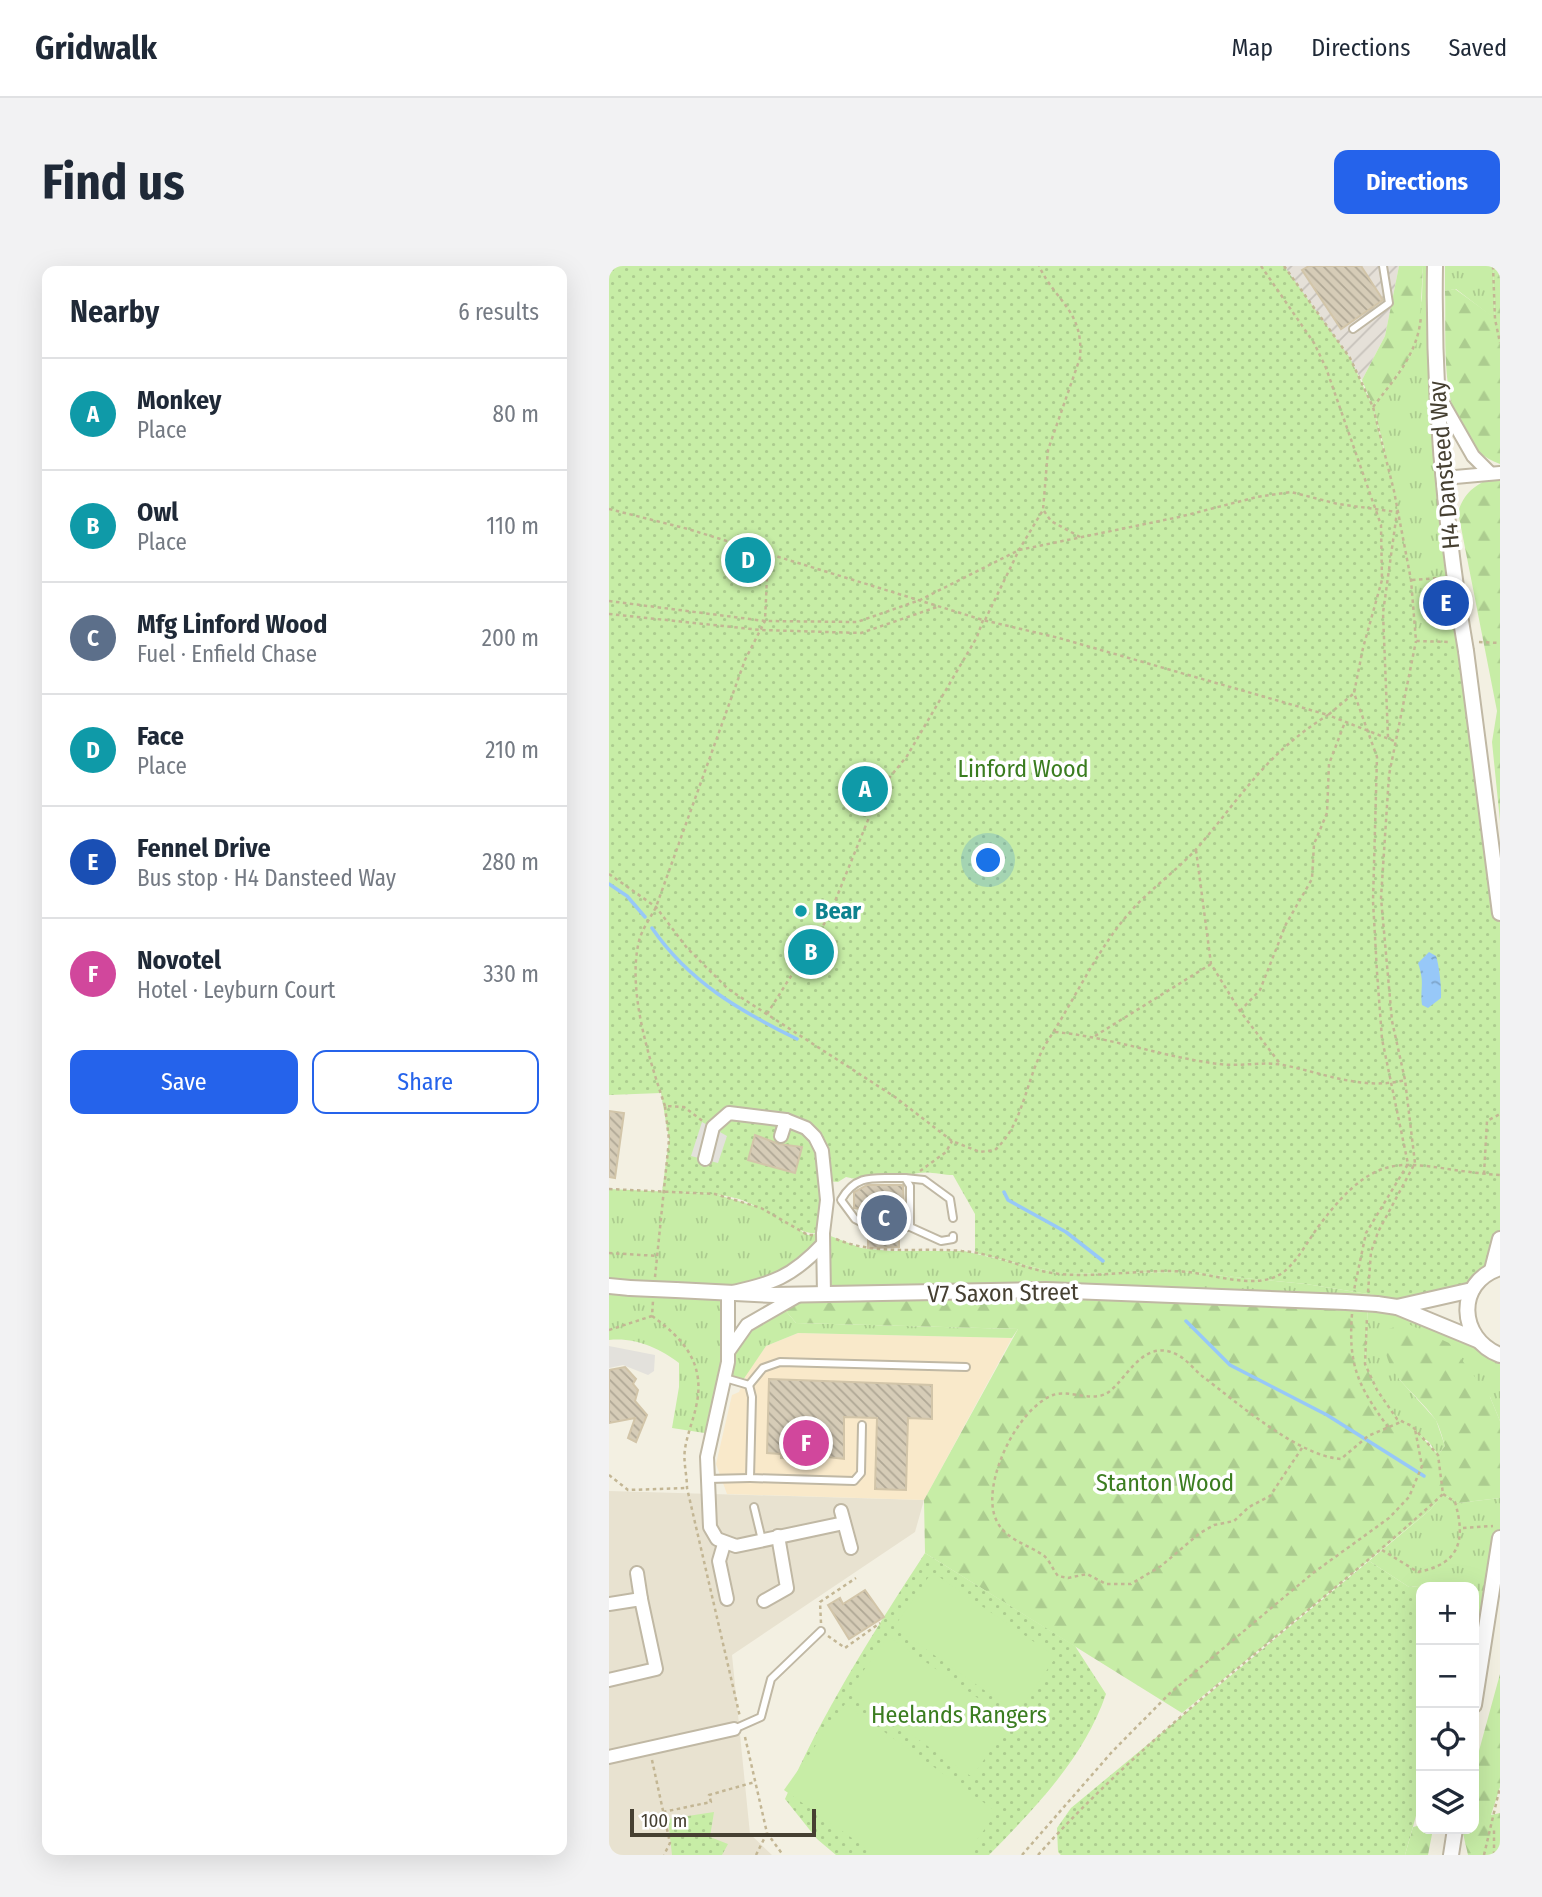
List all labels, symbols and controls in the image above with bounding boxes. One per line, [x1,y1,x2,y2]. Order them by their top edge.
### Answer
text: Gridwalk [35,28,157,68]
text: Map [1232,34,1273,62]
text: Directions [1311,34,1410,62]
text: Saved [1448,34,1507,62]
button: Directions [1334,150,1500,214]
text: Find us [42,153,185,212]
text: Nearby [70,294,159,330]
text: 6 results [458,298,539,326]
street label: H4 Dansteed Way [1423,379,1465,551]
text: Monkey [137,385,221,416]
text: A [87,400,99,428]
text: 80 m [492,400,539,428]
text: Place [137,416,187,444]
text: Owl [137,497,178,528]
text: B [87,512,99,540]
text: 110 m [486,512,539,540]
text: Place [137,528,187,556]
pin: D [725,534,771,586]
pin: E [1423,577,1469,629]
text: Mfg Linford Wood [137,609,327,640]
text: C [87,624,99,652]
text: 200 m [482,624,539,652]
text: Fuel · Enfield Chase [137,640,317,668]
text: Face [137,721,184,752]
text: D [86,736,100,764]
text: 210 m [485,736,539,764]
text: Place [137,752,187,780]
park label: Linford Wood [957,755,1089,783]
pin: A [842,763,888,815]
text: Fennel Drive [137,833,271,864]
your location [971,843,1005,877]
text: E [88,848,98,876]
text: 280 m [482,848,539,876]
text: Bus stop · H4 Dansteed Way [137,864,396,892]
place label: Bear [815,897,861,925]
marker: Bear [793,903,809,919]
pin: B [788,926,834,978]
text: Novotel [137,945,221,976]
text: F [88,960,98,988]
text: 330 m [483,960,539,988]
text: Hotel · Leyburn Court [137,976,335,1004]
button: Save [70,1050,298,1114]
button: Share [312,1050,539,1114]
pin: C [861,1192,907,1244]
street label: V7 Saxon Street [927,1278,1079,1308]
pin: F [783,1417,829,1469]
park label: Stanton Wood [1096,1469,1234,1497]
map controls [1416,1582,1479,1834]
button: + [1416,1582,1479,1645]
button: − [1416,1645,1479,1708]
park label: Heelands Rangers [871,1701,1047,1729]
button: locate [1416,1708,1479,1771]
button: layers [1416,1771,1479,1834]
scale bar [630,1806,815,1838]
text: 100 m [641,1809,687,1832]

